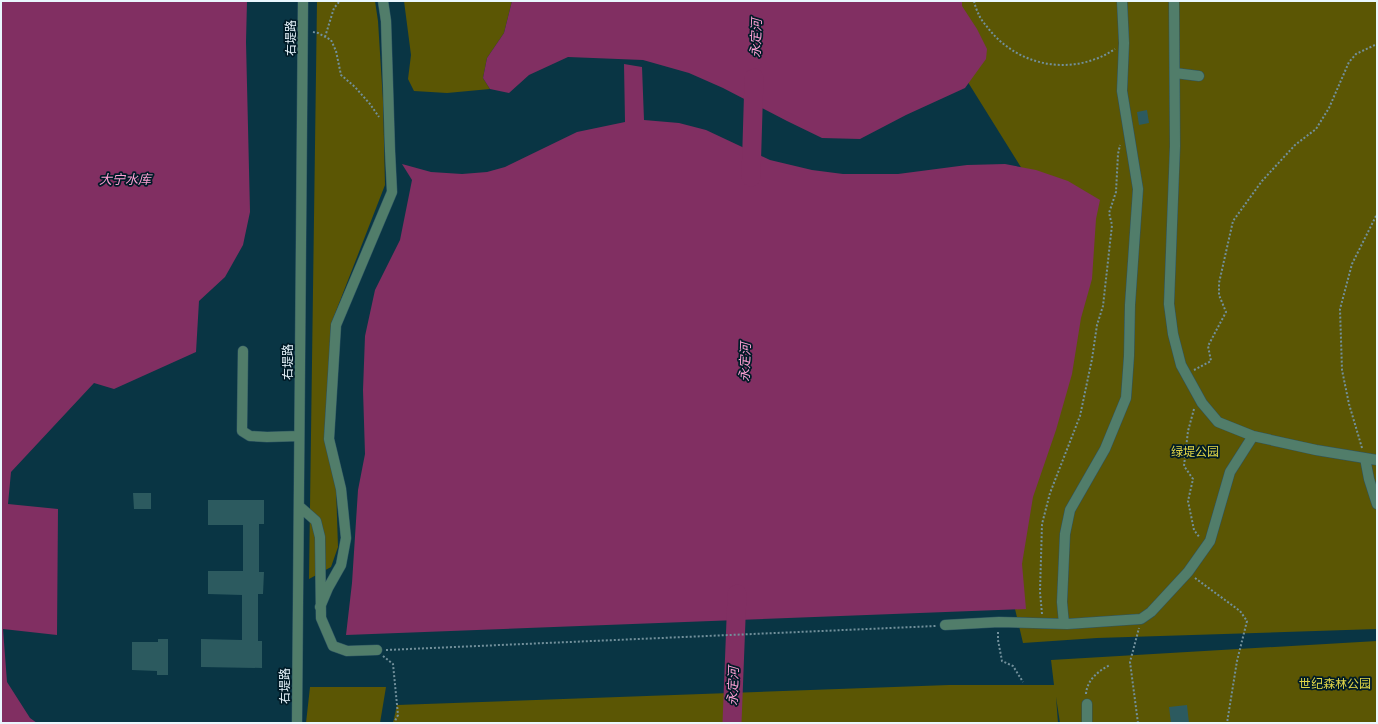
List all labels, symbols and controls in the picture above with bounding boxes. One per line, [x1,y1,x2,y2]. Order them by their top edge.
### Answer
water label: 永定河 [746,15,766,58]
street label: 右堤路 [282,20,299,56]
water label: 大宁水库 [99,170,153,189]
water label: 永定河 [735,339,755,382]
street label: 右堤路 [279,344,296,380]
park label: 绿堤公园 [1171,443,1219,460]
water label: 永定河 [723,663,743,706]
street label: 右堤路 [276,668,293,704]
park label: 世纪森林公园 [1299,675,1371,692]

